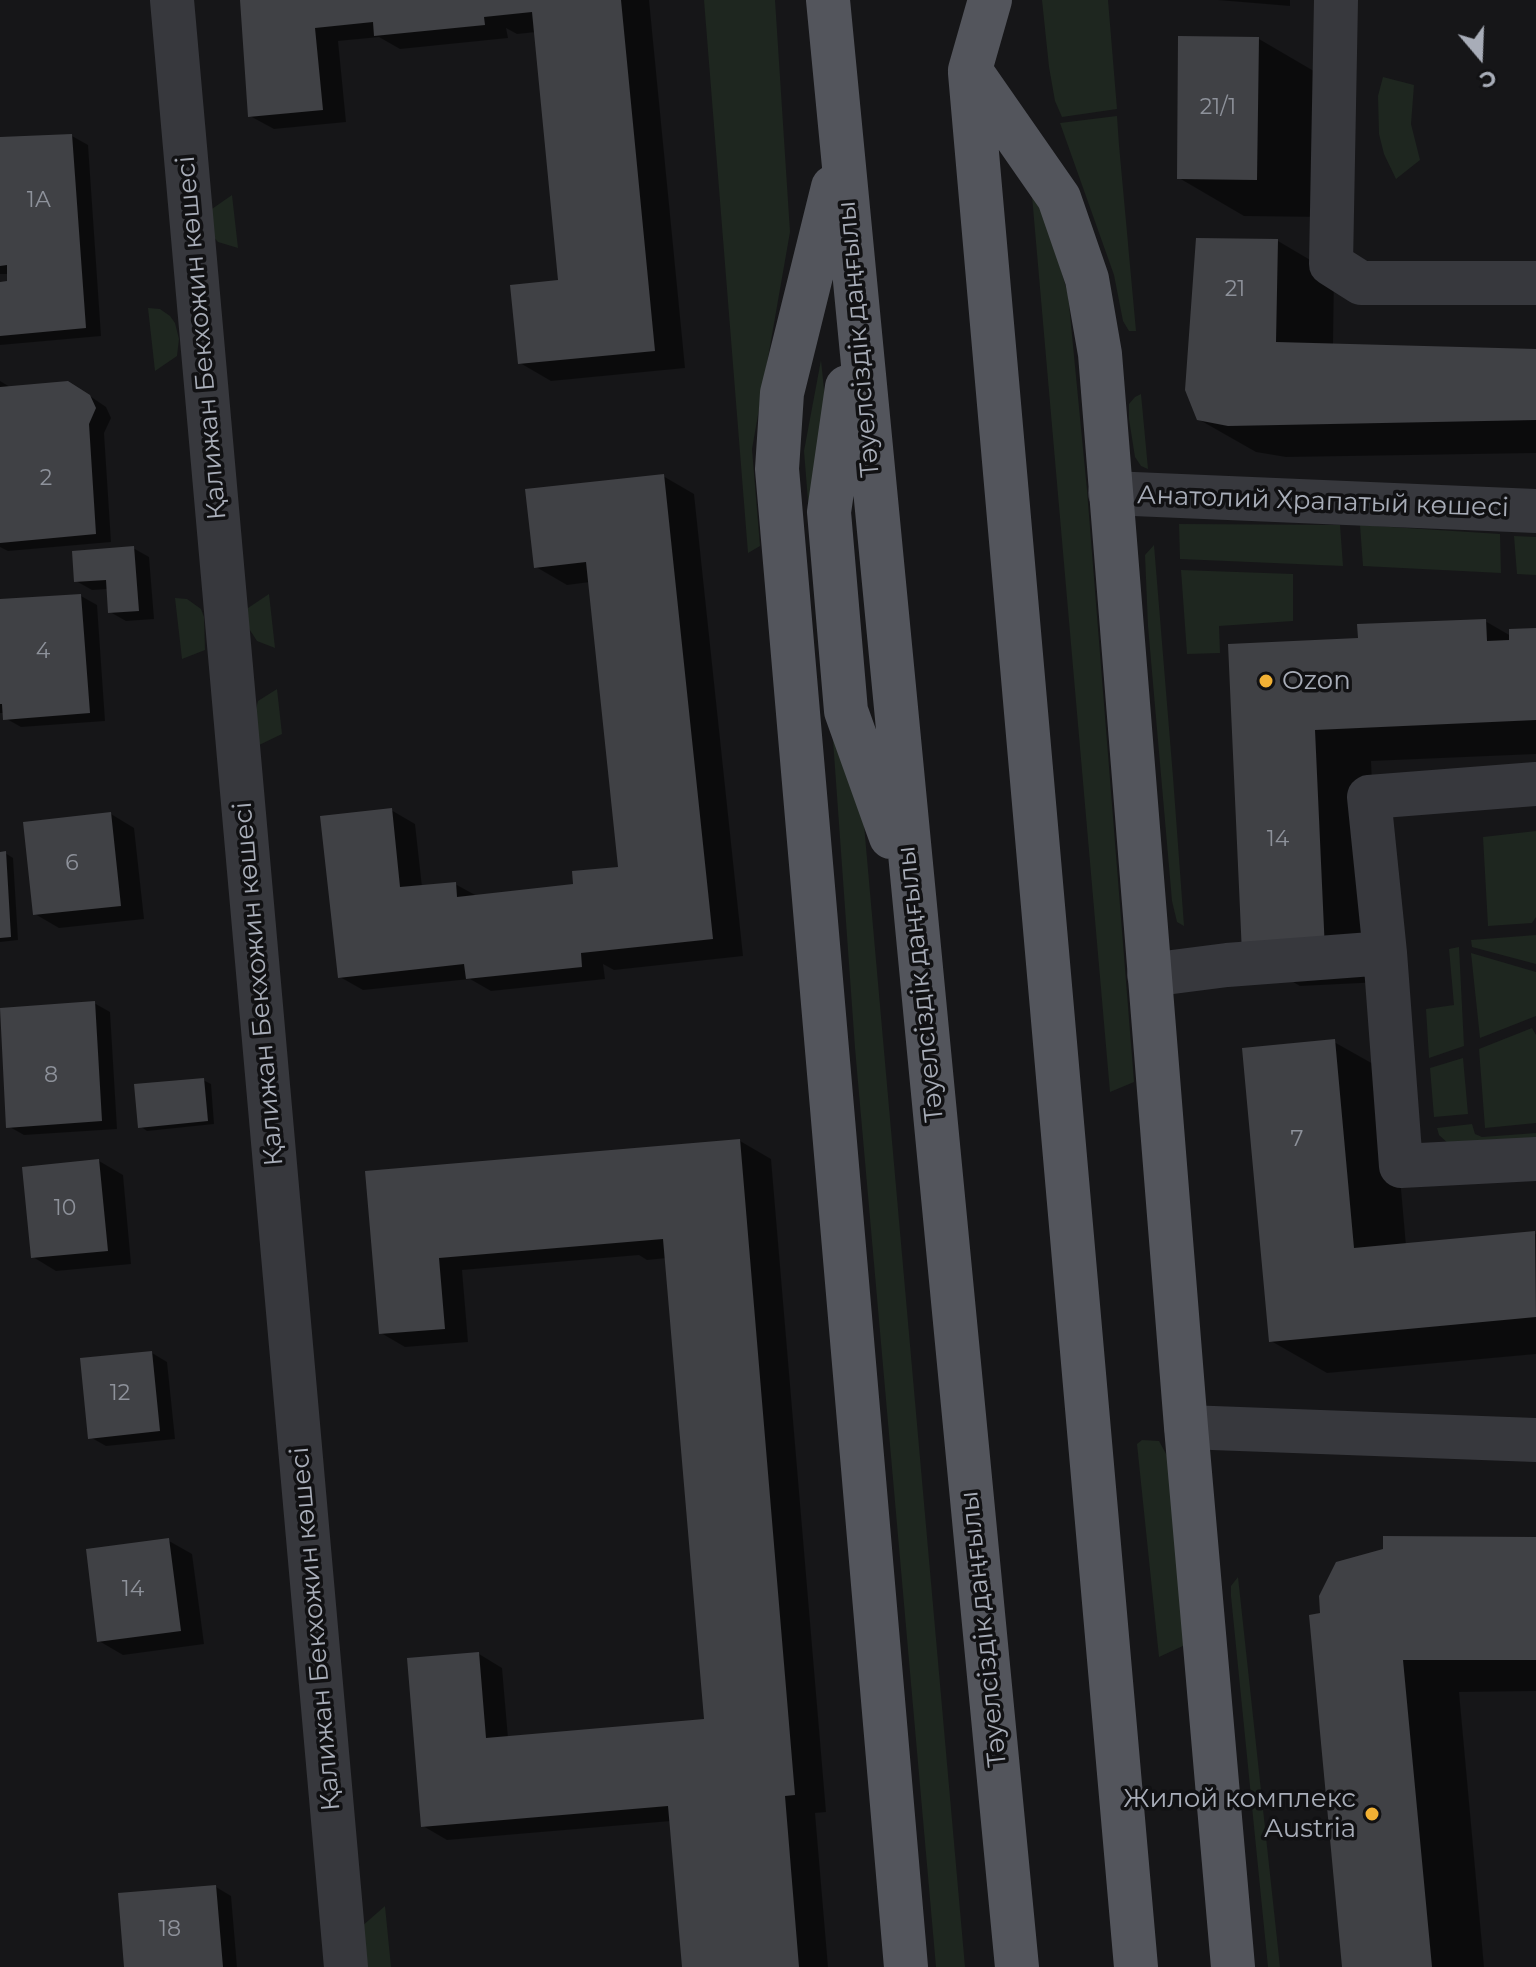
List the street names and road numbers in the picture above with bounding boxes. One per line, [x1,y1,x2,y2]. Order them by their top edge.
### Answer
street label: Қалижан Бекхожин көшесі [171,155,233,521]
street label: Тәуелсіздік даңғылы [831,199,887,479]
street label: Анатолий Храпатый көшесі [1137,480,1509,524]
street label: Қалижан Бекхожин көшесі [228,801,290,1167]
street label: Тәуелсіздік даңғылы [891,844,951,1124]
street label: Қалижан Бекхожин көшесі [285,1446,347,1812]
street label: Тәуелсіздік даңғылы [954,1489,1014,1769]

